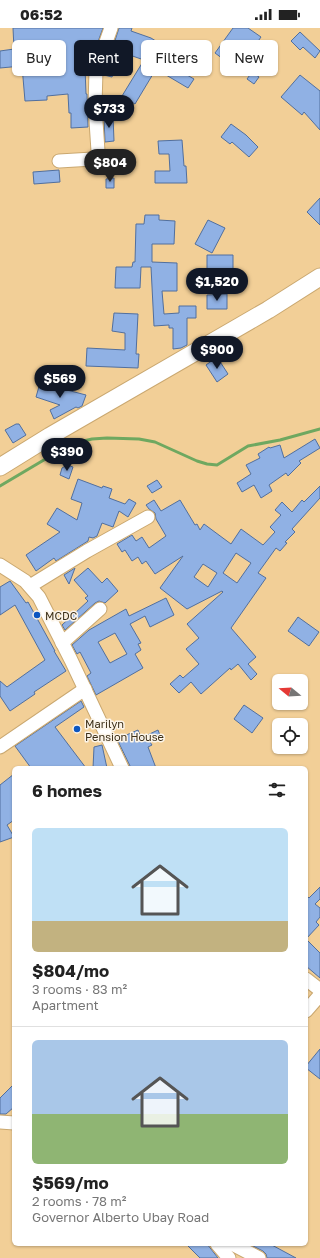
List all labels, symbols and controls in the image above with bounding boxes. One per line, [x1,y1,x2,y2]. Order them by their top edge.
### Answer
text: 06:52 [20,5,62,23]
chip: Buy [12,40,66,76]
chip: Rent [74,40,133,76]
chip: Filters [141,40,212,76]
chip: New [220,40,278,76]
pin: $733 [85,95,133,129]
text: $733 [93,100,125,116]
pin: $804 [86,149,134,183]
text: $804 [93,154,127,170]
pin: $1,520 [184,268,250,302]
text: $1,520 [195,273,239,289]
pin: $900 [193,336,241,370]
text: $900 [200,341,234,357]
pin: $569 [36,365,84,399]
text: $569 [43,370,77,386]
pin: $390 [43,438,91,472]
text: $390 [50,443,84,459]
place label: MCDC [45,609,77,622]
marker: MCDC [32,610,42,620]
north arrow [272,674,308,710]
map controls [272,674,308,754]
place label: Marilyn Pension House [85,717,164,743]
button: locate [272,718,308,754]
marker: Marilyn Pension House [72,724,82,734]
icon: filters [266,779,288,801]
text: 6 homes [32,780,102,801]
icon: home [124,854,196,926]
text: $804/mo [32,960,109,981]
text: 3 rooms · 83 m² [32,981,127,997]
text: Apartment [32,997,99,1013]
icon: home [124,1066,196,1138]
text: $569/mo [32,1172,109,1193]
text: 2 rooms · 78 m² [32,1193,126,1209]
text: Governor Alberto Ubay Road [32,1209,209,1225]

